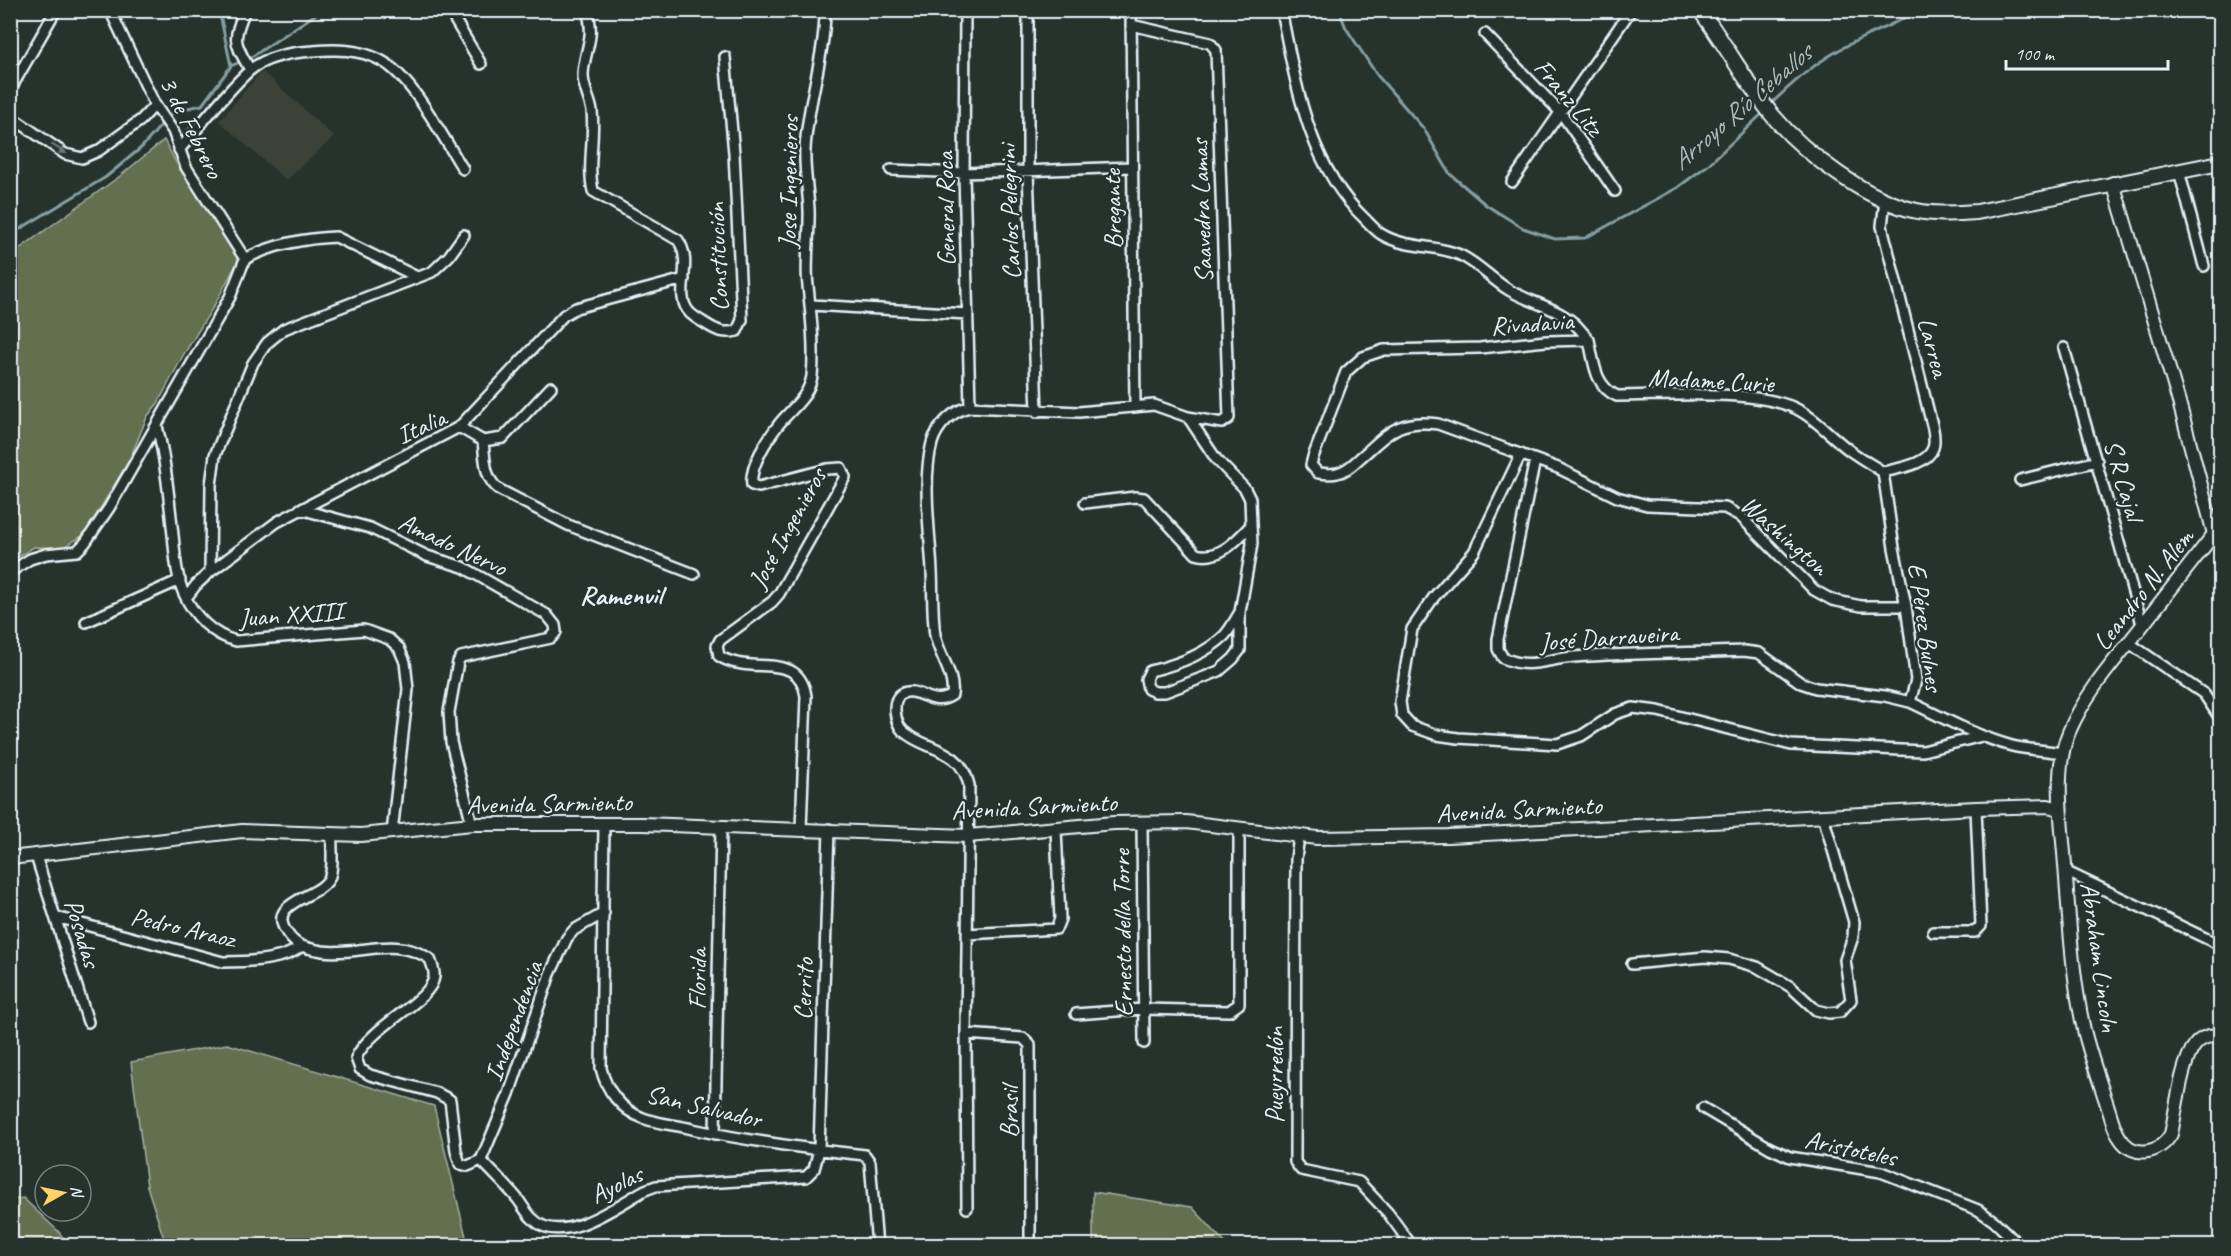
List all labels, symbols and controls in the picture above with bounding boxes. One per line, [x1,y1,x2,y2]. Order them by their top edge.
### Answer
scale bar [2006,33,2168,71]
water label: Arroyo Río Ceballos [1664,34,1822,177]
text: 100 m [2015,43,2056,65]
street label: Franz Litz [1527,52,1612,145]
street label: 3 de Febrero [152,71,232,185]
street label: Jose Ingenieros [771,113,806,251]
street label: Saavedra Lamas [1182,136,1221,284]
street label: Carlos Pelegrini [991,141,1028,280]
one-way arrow [51,144,67,155]
street label: General Roca [928,150,963,267]
street label: Bregante [1095,167,1130,249]
street label: Constitución [699,201,736,312]
street label: Rivadavia [1490,304,1576,343]
street label: Larrea [1910,314,1958,383]
street label: Madame Curie [1647,361,1776,400]
street label: Italia [391,400,453,452]
street label: S R Cajal [2096,436,2152,529]
street label: José Ingenieros [740,460,835,596]
street label: Washington [1734,488,1836,583]
street label: Amado Nervo [393,505,514,585]
street label: Leandro N. Alem [2086,520,2202,657]
street label: E Pérez Bulnes [1900,561,1951,696]
district label: Ramenvil [580,578,667,612]
street label: Juan XXIII [236,594,350,635]
street label: José Darraueira [1537,616,1682,659]
street label: Avenida Sarmiento [466,786,634,821]
street label: Avenida Sarmiento [951,786,1119,827]
street label: Avenida Sarmiento [1436,789,1604,830]
street label: Ernesto della Torre [1105,847,1140,1017]
street label: Abraham Lincoln [2073,880,2126,1034]
street label: Posadas [57,895,109,973]
street label: Pedro Araoz [128,900,241,956]
street label: Florida [680,946,715,1010]
street label: Independencia [477,955,551,1086]
street label: Cerrito [786,956,821,1021]
street label: Pueyrredón [1258,1025,1291,1123]
street label: San Salvador [643,1077,766,1136]
street label: Brasil [993,1081,1026,1138]
street label: Aristoteles [1802,1123,1902,1175]
street label: Ayolas [584,1157,650,1211]
north arrow [33,1163,93,1223]
text: N [66,1184,88,1200]

